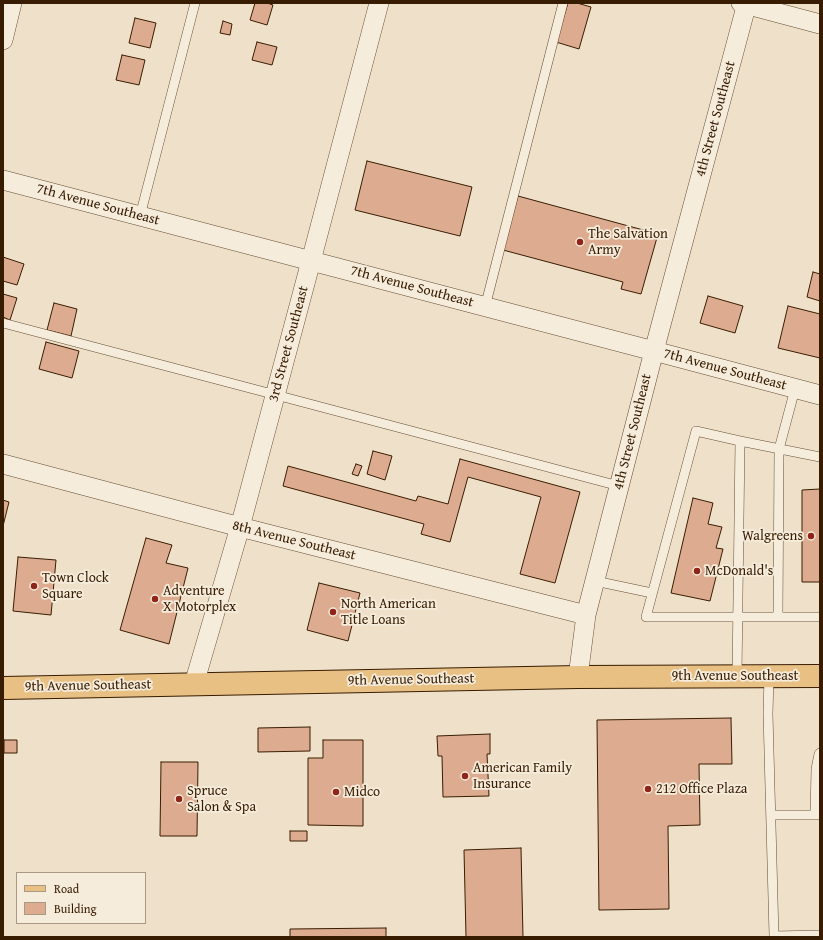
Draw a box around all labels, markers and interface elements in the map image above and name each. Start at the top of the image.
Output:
street label: 4th Street Southeast [692,59,740,179]
street label: 7th Avenue Southeast [35,180,161,230]
place label: The Salvation Army [588,226,668,258]
marker: The Salvation Army [575,237,585,247]
street label: 7th Avenue Southeast [349,262,475,312]
street label: 3rd Street Southeast [265,284,313,404]
street label: 7th Avenue Southeast [662,345,788,395]
street label: 4th Street Southeast [610,372,656,492]
street label: 8th Avenue Southeast [230,518,358,564]
place label: Walgreens [742,528,803,544]
marker: Walgreens [806,531,816,541]
place label: McDonald's [705,563,773,579]
marker: McDonald's [692,566,702,576]
place label: Town Clock Square [42,570,109,602]
marker: Town Clock Square [29,581,39,591]
place label: Adventure X Motorplex [163,583,236,616]
marker: Adventure X Motorplex [150,594,160,604]
place label: North American Title Loans [341,596,436,628]
marker: North American Title Loans [328,607,338,617]
street label: 9th Avenue Southeast [672,668,798,684]
street label: 9th Avenue Southeast [347,670,475,690]
street label: 9th Avenue Southeast [24,676,152,696]
place label: American Family Insurance [473,760,572,792]
marker: American Family Insurance [460,771,470,781]
place label: 212 Office Plaza [656,781,747,797]
place label: Spruce Salon & Spa [187,783,256,816]
place label: Midco [344,784,380,800]
marker: 212 Office Plaza [643,784,653,794]
marker: Midco [331,787,341,797]
marker: Spruce Salon & Spa [174,794,184,804]
legend [16,872,146,924]
text: Road [54,880,79,897]
text: Building [54,900,97,917]

